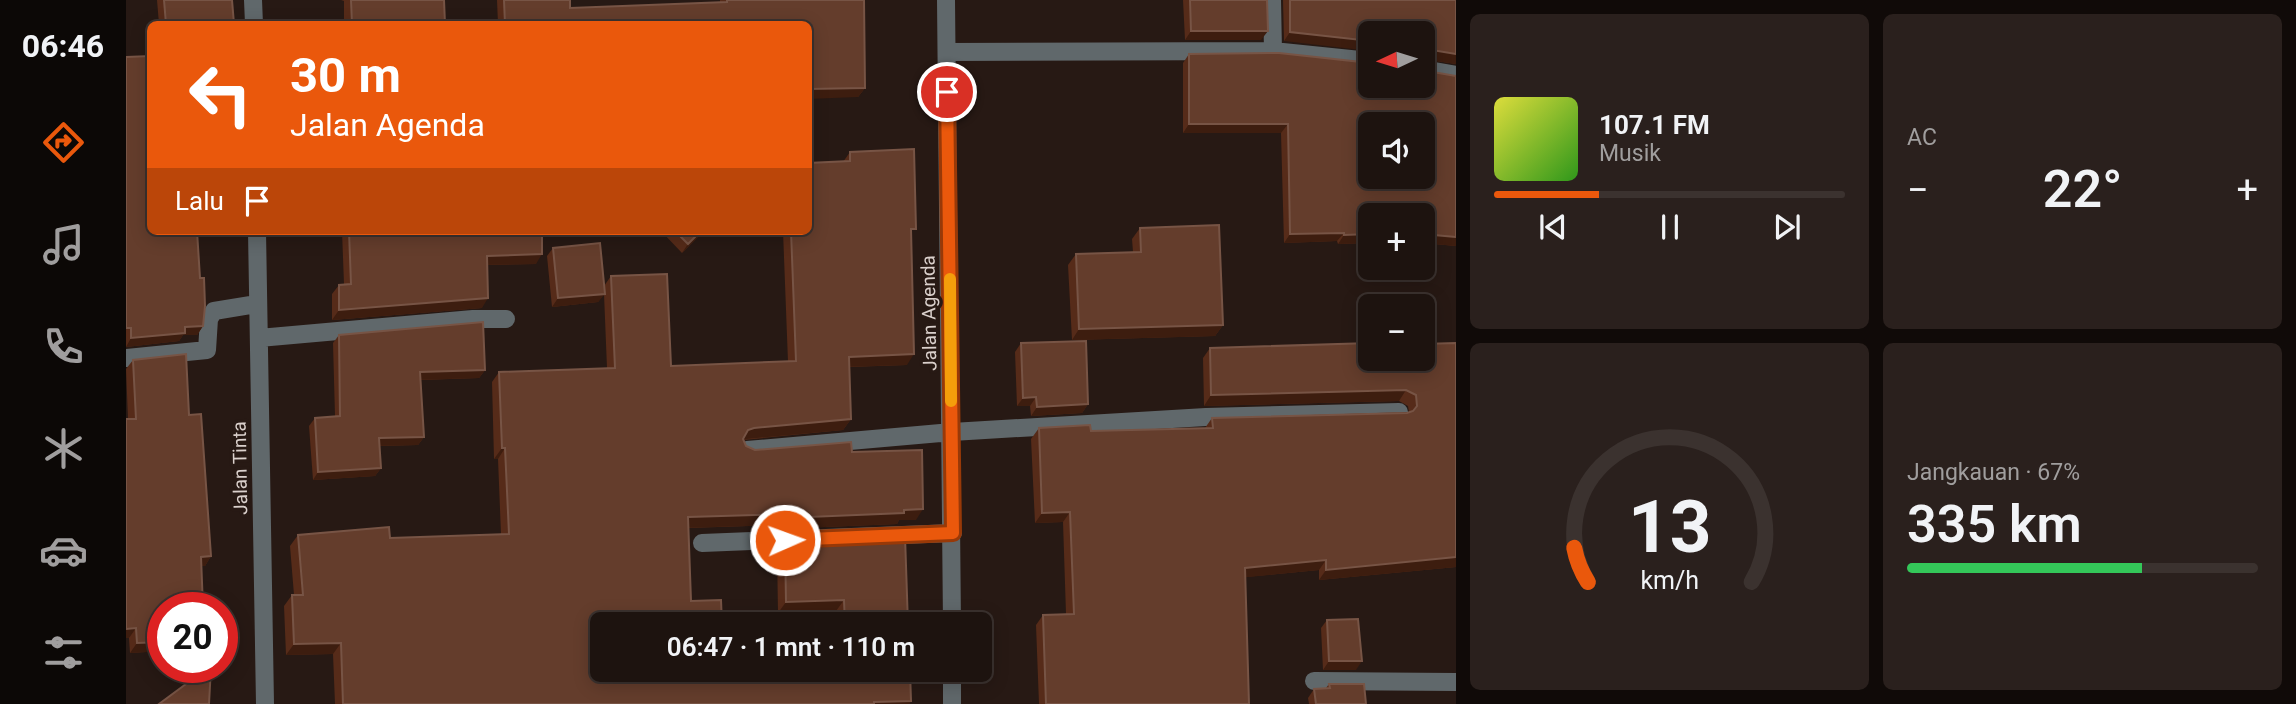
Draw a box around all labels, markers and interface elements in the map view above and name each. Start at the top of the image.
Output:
north arrow [1358,21,1435,98]
map controls [1358,21,1435,371]
text: 06:46 [22,27,104,65]
text: 30 m [290,47,401,104]
icon: left [175,49,266,140]
pin [917,62,977,122]
icon: arrive [928,73,966,111]
text: Jalan Agenda [290,106,485,144]
text: 107.1 FM [1599,110,1710,140]
button: sound [1358,112,1435,189]
icon: directions [39,118,88,167]
text: AC [1907,124,1937,151]
text: Musik [1599,140,1661,167]
text: 22° [2043,159,2122,220]
text: − [1907,168,1929,212]
text: + [2236,168,2258,212]
icon: arrive [238,182,276,220]
text: Lalu [175,186,224,216]
button: + [1358,203,1435,280]
icon: previous [1534,208,1572,246]
icon: pause [1651,208,1689,246]
icon: next [1768,208,1806,246]
icon: music [39,220,88,269]
street label: Jalan Agenda [916,255,942,371]
button: − [1358,294,1435,371]
icon: phone [39,322,88,371]
street label: Jalan Tinta [228,421,252,515]
icon: climate [39,424,88,473]
text: Jangkauan · 67% [1907,459,2080,486]
text: 13 [1628,485,1711,571]
text: 335 km [1907,494,2082,555]
position arrow [748,503,822,577]
icon: car [39,526,88,575]
text: km/h [1640,566,1699,595]
speed limit sign: 20 [147,592,238,683]
icon: filters [39,628,88,677]
text: 06:47 · 1 mnt · 110 m [667,632,915,662]

